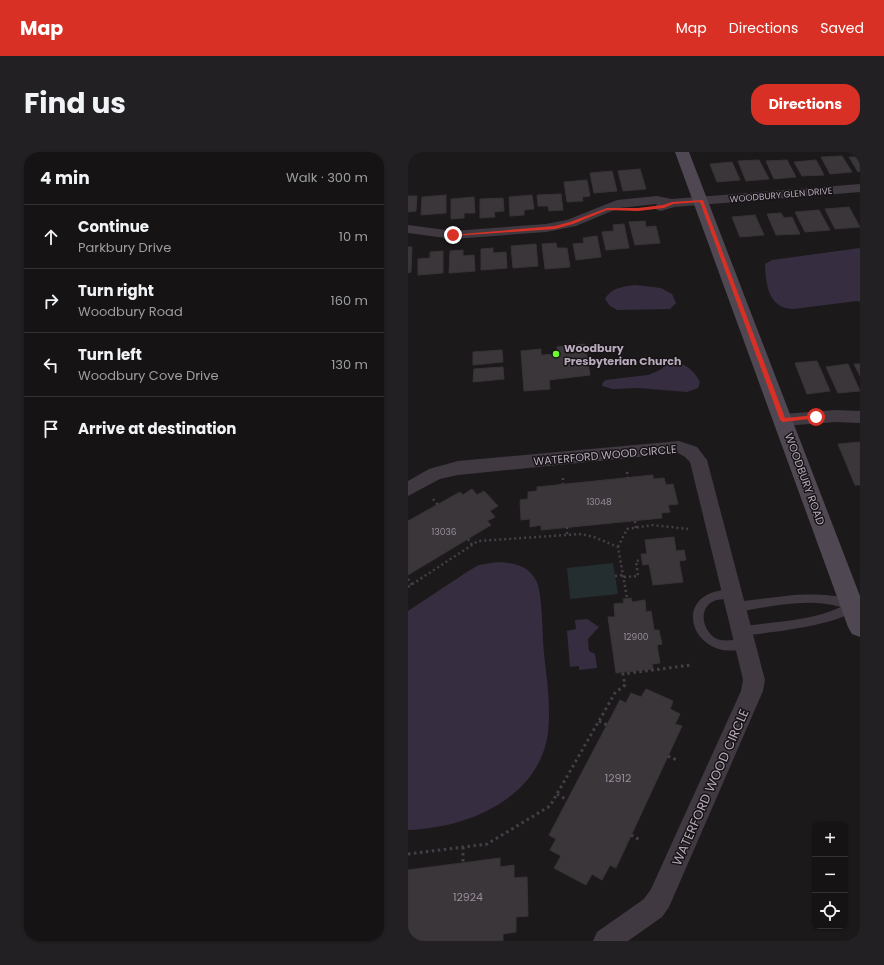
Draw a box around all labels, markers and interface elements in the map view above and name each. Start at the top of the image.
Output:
text: Map [20,15,63,42]
text: Map [676,18,707,38]
text: Directions [729,18,798,38]
text: Saved [820,18,864,38]
text: Find us [24,84,126,123]
button: Directions [751,84,860,125]
text: 4 min [40,166,90,190]
text: Walk · 300 m [286,168,368,187]
street label: WOODBURY GLEN DRIVE [729,185,833,205]
text: Continue [78,216,149,237]
icon: ahead [40,226,62,248]
route end [444,226,462,244]
text: 10 m [339,227,368,246]
text: Parkbury Drive [78,238,171,257]
text: Turn right [78,280,154,301]
icon: right [40,290,62,312]
text: 160 m [331,291,368,310]
text: Woodbury Road [78,302,183,321]
place label: Woodbury Presbyterian Church [564,340,681,369]
text: Turn left [78,344,142,365]
marker: Woodbury Presbyterian Church [551,349,561,359]
icon: left [40,354,62,376]
text: 130 m [331,355,368,374]
text: Woodbury Cove Drive [78,366,219,385]
route start [807,408,825,426]
icon: arrive [40,418,62,440]
text: Arrive at destination [78,418,236,439]
street label: WOODBURY ROAD [781,431,829,527]
street label: WATERFORD WOOD CIRCLE [533,441,677,469]
house number: 13048 [586,496,612,508]
house number: 13036 [432,526,457,538]
house number: 12900 [623,631,649,643]
street label: WATERFORD WOOD CIRCLE [667,706,754,869]
house number: 12912 [605,770,631,786]
map controls [812,821,848,929]
button: + [812,821,848,857]
button: − [812,857,848,893]
house number: 12924 [453,889,483,905]
button: locate [812,893,848,929]

